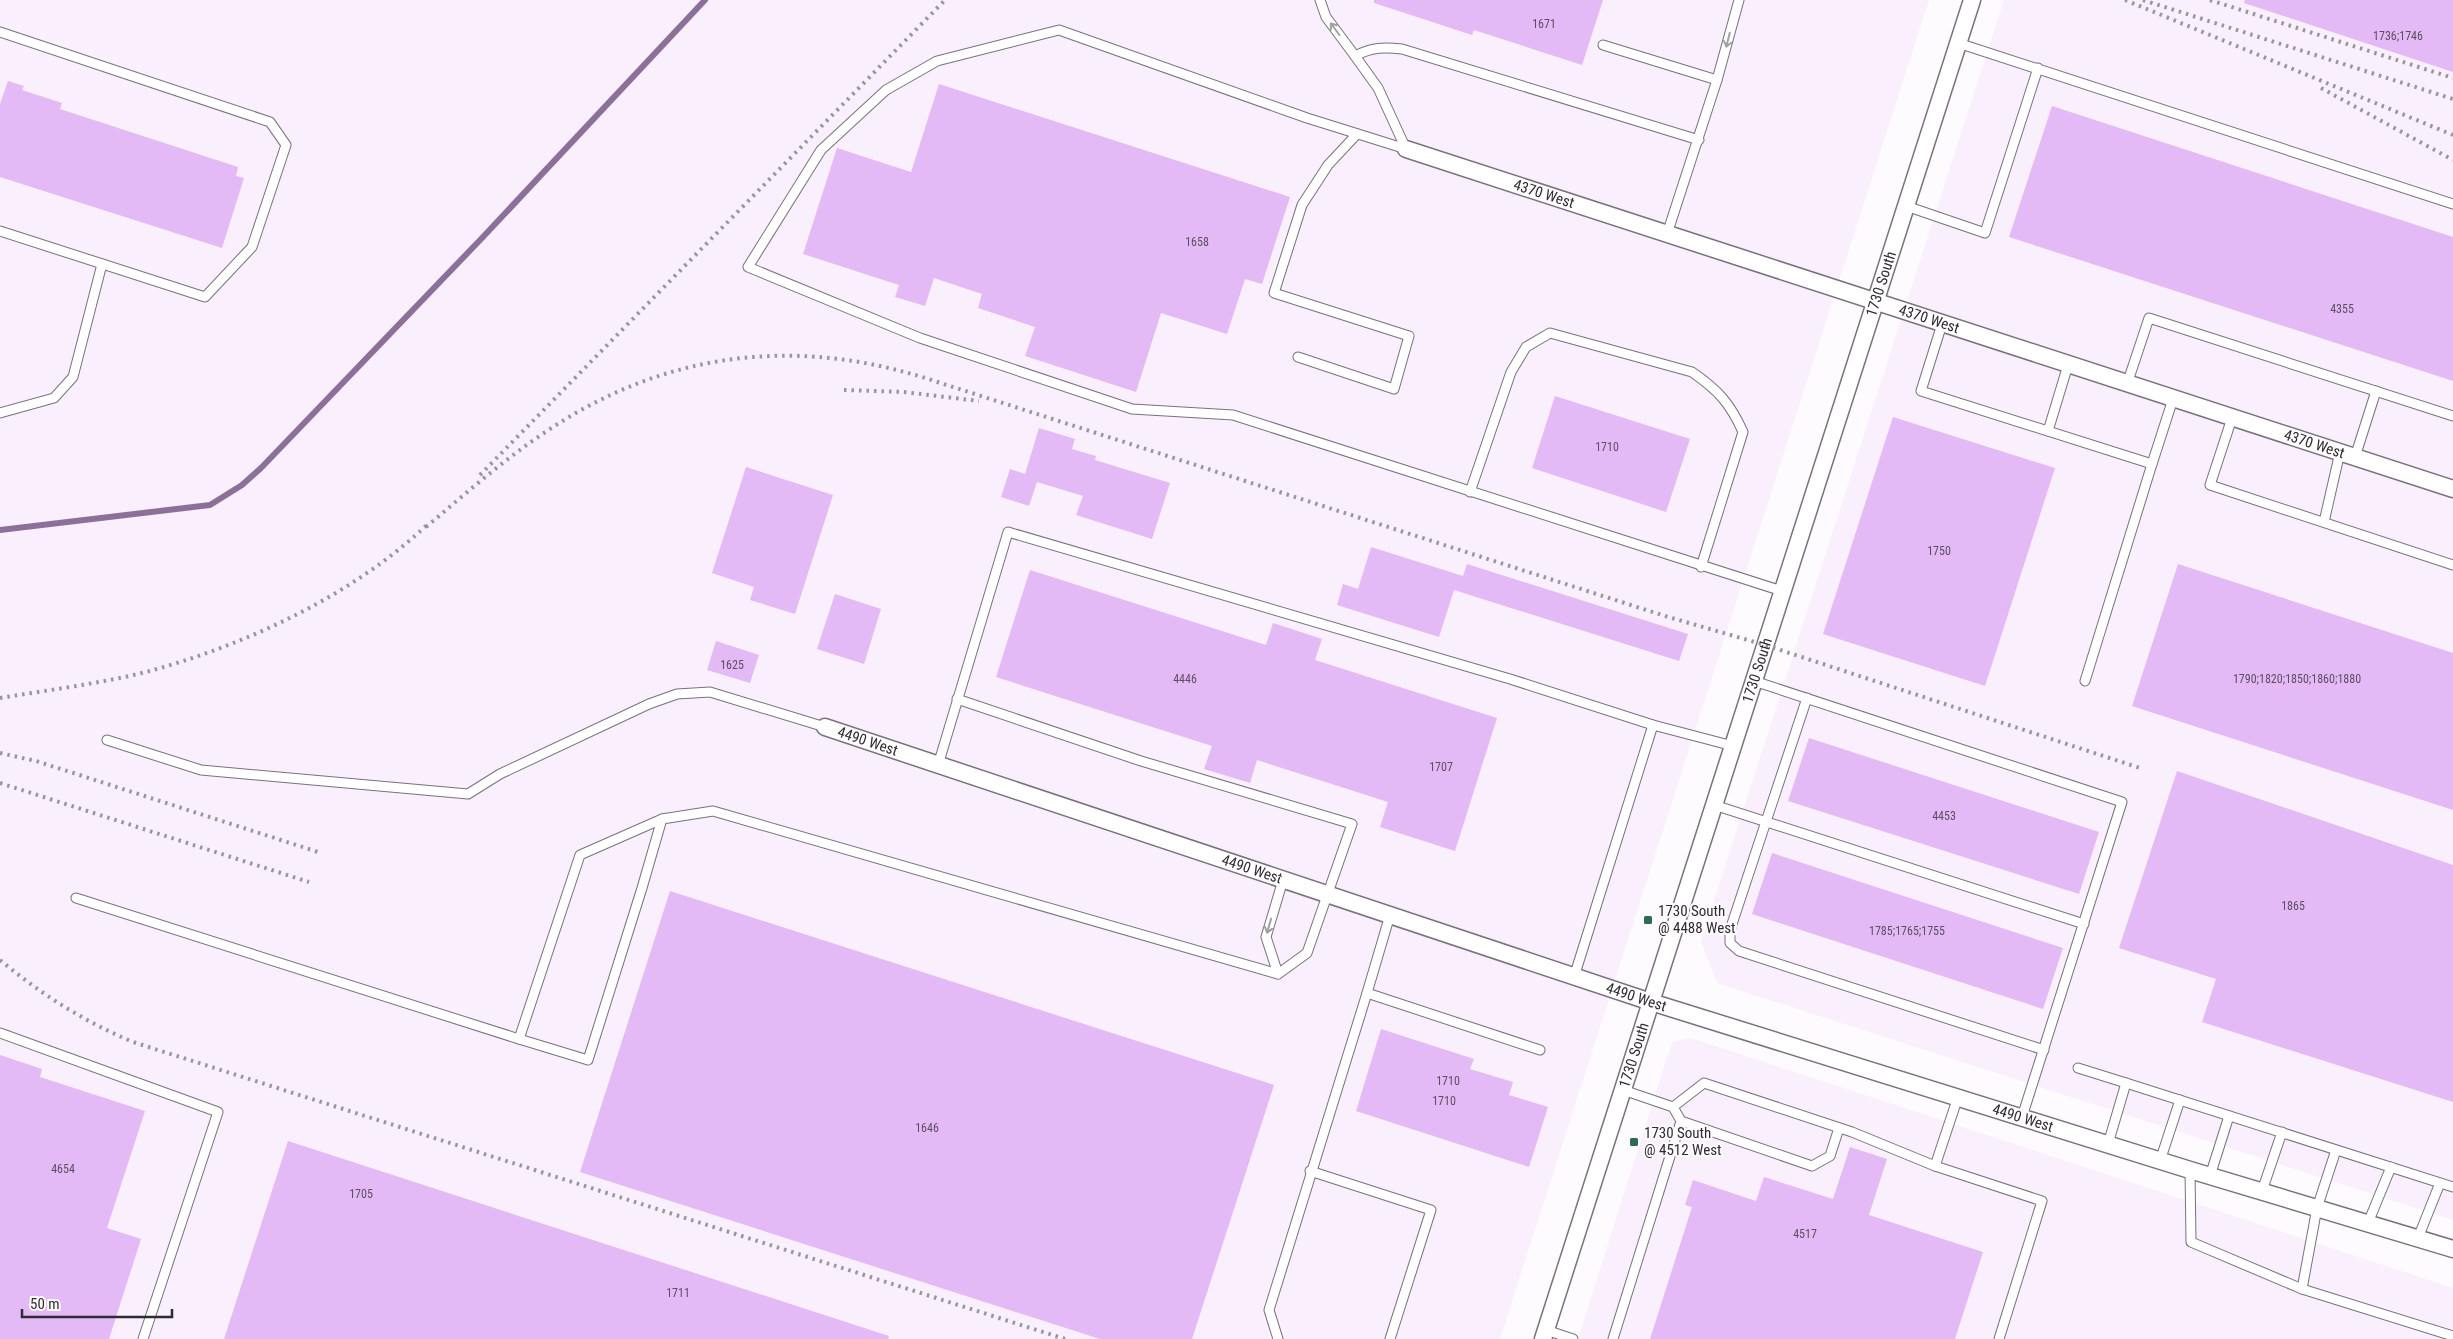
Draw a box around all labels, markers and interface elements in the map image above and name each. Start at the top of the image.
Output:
house number: 1671 [1532,17,1556,31]
one-way arrow [1330,22,1340,36]
house number: 1736;1746 [2373,29,2423,43]
one-way arrow [1723,32,1732,48]
street label: 4370 West [1511,176,1576,212]
house number: 1658 [1185,235,1209,249]
street label: 1730 South [1862,249,1900,319]
street label: 4370 West [1897,301,1962,337]
house number: 4355 [2330,302,2354,316]
street label: 4370 West [2282,426,2347,462]
house number: 1710 [1595,440,1619,454]
house number: 1750 [1927,544,1951,558]
street label: 1730 South [1738,636,1776,705]
house number: 1625 [720,658,744,672]
house number: 4446 [1173,672,1197,686]
house number: 1790;1820;1850;1860;1880 [2233,672,2361,686]
street label: 4490 West [835,723,900,760]
house number: 1707 [1429,760,1453,774]
house number: 4453 [1932,809,1956,823]
street label: 4490 West [1219,851,1285,888]
house number: 1865 [2281,899,2305,913]
place label: 1730 South @ 4488 West [1658,902,1736,937]
marker: 1730 South @ 4488 West [1642,914,1654,926]
one-way arrow [1263,918,1273,934]
house number: 1785;1765;1755 [1869,924,1945,938]
street label: 4490 West [1604,979,1669,1015]
street label: 1730 South [1615,1020,1653,1090]
house number: 1710 [1436,1074,1460,1088]
house number: 1710 [1432,1094,1456,1108]
street label: 4490 West [1990,1100,2055,1136]
house number: 1646 [915,1121,939,1135]
place label: 1730 South @ 4512 West [1644,1124,1722,1159]
marker: 1730 South @ 4512 West [1628,1136,1640,1148]
house number: 4654 [51,1162,75,1176]
house number: 1705 [349,1187,373,1201]
house number: 4517 [1793,1227,1817,1241]
scale bar [22,1286,172,1318]
house number: 1711 [666,1286,690,1300]
text: 50 m [30,1295,60,1313]

